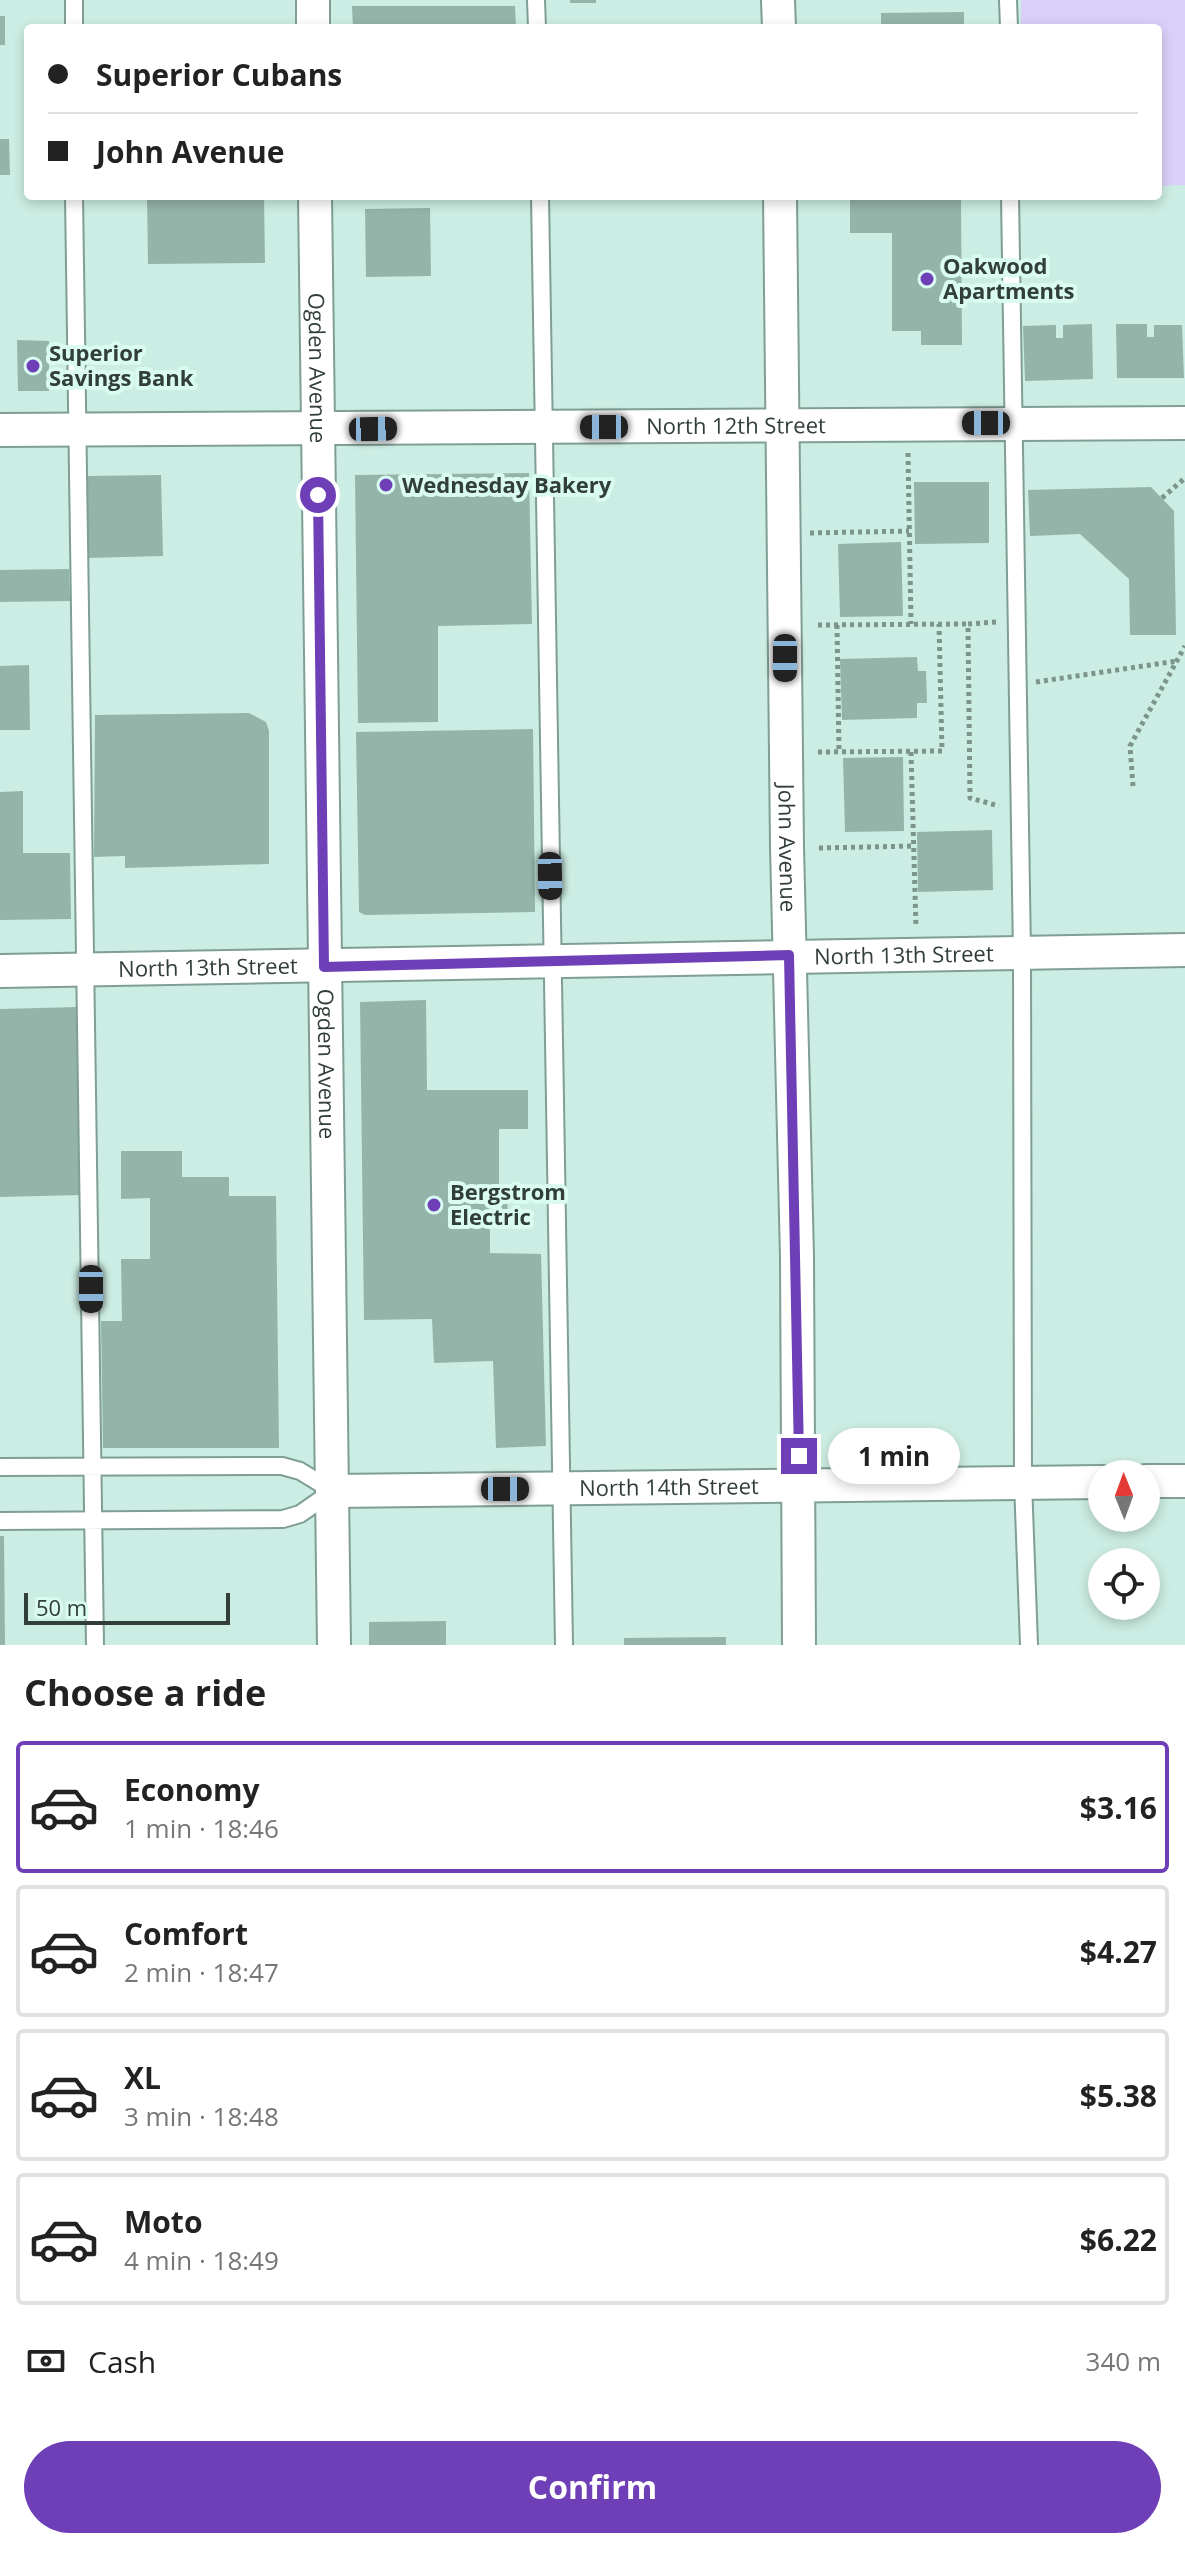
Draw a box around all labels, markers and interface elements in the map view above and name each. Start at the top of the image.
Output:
text: Superior Cubans [96,54,342,95]
text: John Avenue [96,131,284,172]
place label: Oakwood Apartments [943,250,1075,305]
marker: Oakwood Apartments [918,270,936,288]
street label: Ogden Avenue [302,292,334,444]
place label: Superior Savings Bank [49,337,194,392]
marker: Superior Savings Bank [24,357,42,375]
street label: North 12th Street [646,409,826,440]
car [962,411,1010,435]
car [580,415,628,439]
car [349,417,397,441]
place label: Wednesday Bakery [402,469,612,499]
marker: Wednesday Bakery [377,476,395,494]
route start [300,477,336,513]
car [773,634,797,682]
street label: John Avenue [772,782,805,913]
car [538,852,562,900]
street label: North 13th Street [814,937,994,971]
street label: North 13th Street [118,950,298,983]
street label: Ogden Avenue [311,988,343,1139]
place label: Bergstrom Electric [450,1176,566,1231]
marker: Bergstrom Electric [425,1196,443,1214]
car [79,1265,103,1313]
callout: 1 min [827,1428,959,1484]
route end [781,1438,817,1474]
text: 1 min [858,1438,930,1474]
north arrow [1088,1460,1160,1532]
map controls [1088,1460,1160,1620]
street label: North 14th Street [579,1470,759,1502]
car [481,1477,529,1501]
button: locate [1088,1548,1160,1620]
scale bar [24,1589,230,1625]
text: 50 m [36,1592,87,1622]
text: Choose a ride [24,1668,266,1717]
text: Economy [124,1769,260,1810]
icon: car [28,1771,100,1843]
text: $3.16 [1080,1787,1157,1828]
text: 1 min · 18:46 [124,1810,279,1846]
text: Comfort [124,1913,248,1954]
icon: car [28,1915,100,1987]
text: $4.27 [1080,1931,1157,1972]
text: 2 min · 18:47 [124,1954,279,1990]
text: XL [124,2057,161,2098]
icon: car [28,2059,100,2131]
text: $5.38 [1080,2075,1157,2116]
text: 3 min · 18:48 [124,2098,279,2134]
text: Moto [124,2201,202,2242]
icon: car [28,2203,100,2275]
text: $6.22 [1080,2219,1157,2260]
text: 4 min · 18:49 [124,2242,279,2278]
icon: cash [24,2339,68,2383]
text: Cash [88,2341,156,2382]
text: 340 m [1086,2343,1161,2379]
button: Confirm [24,2441,1161,2533]

